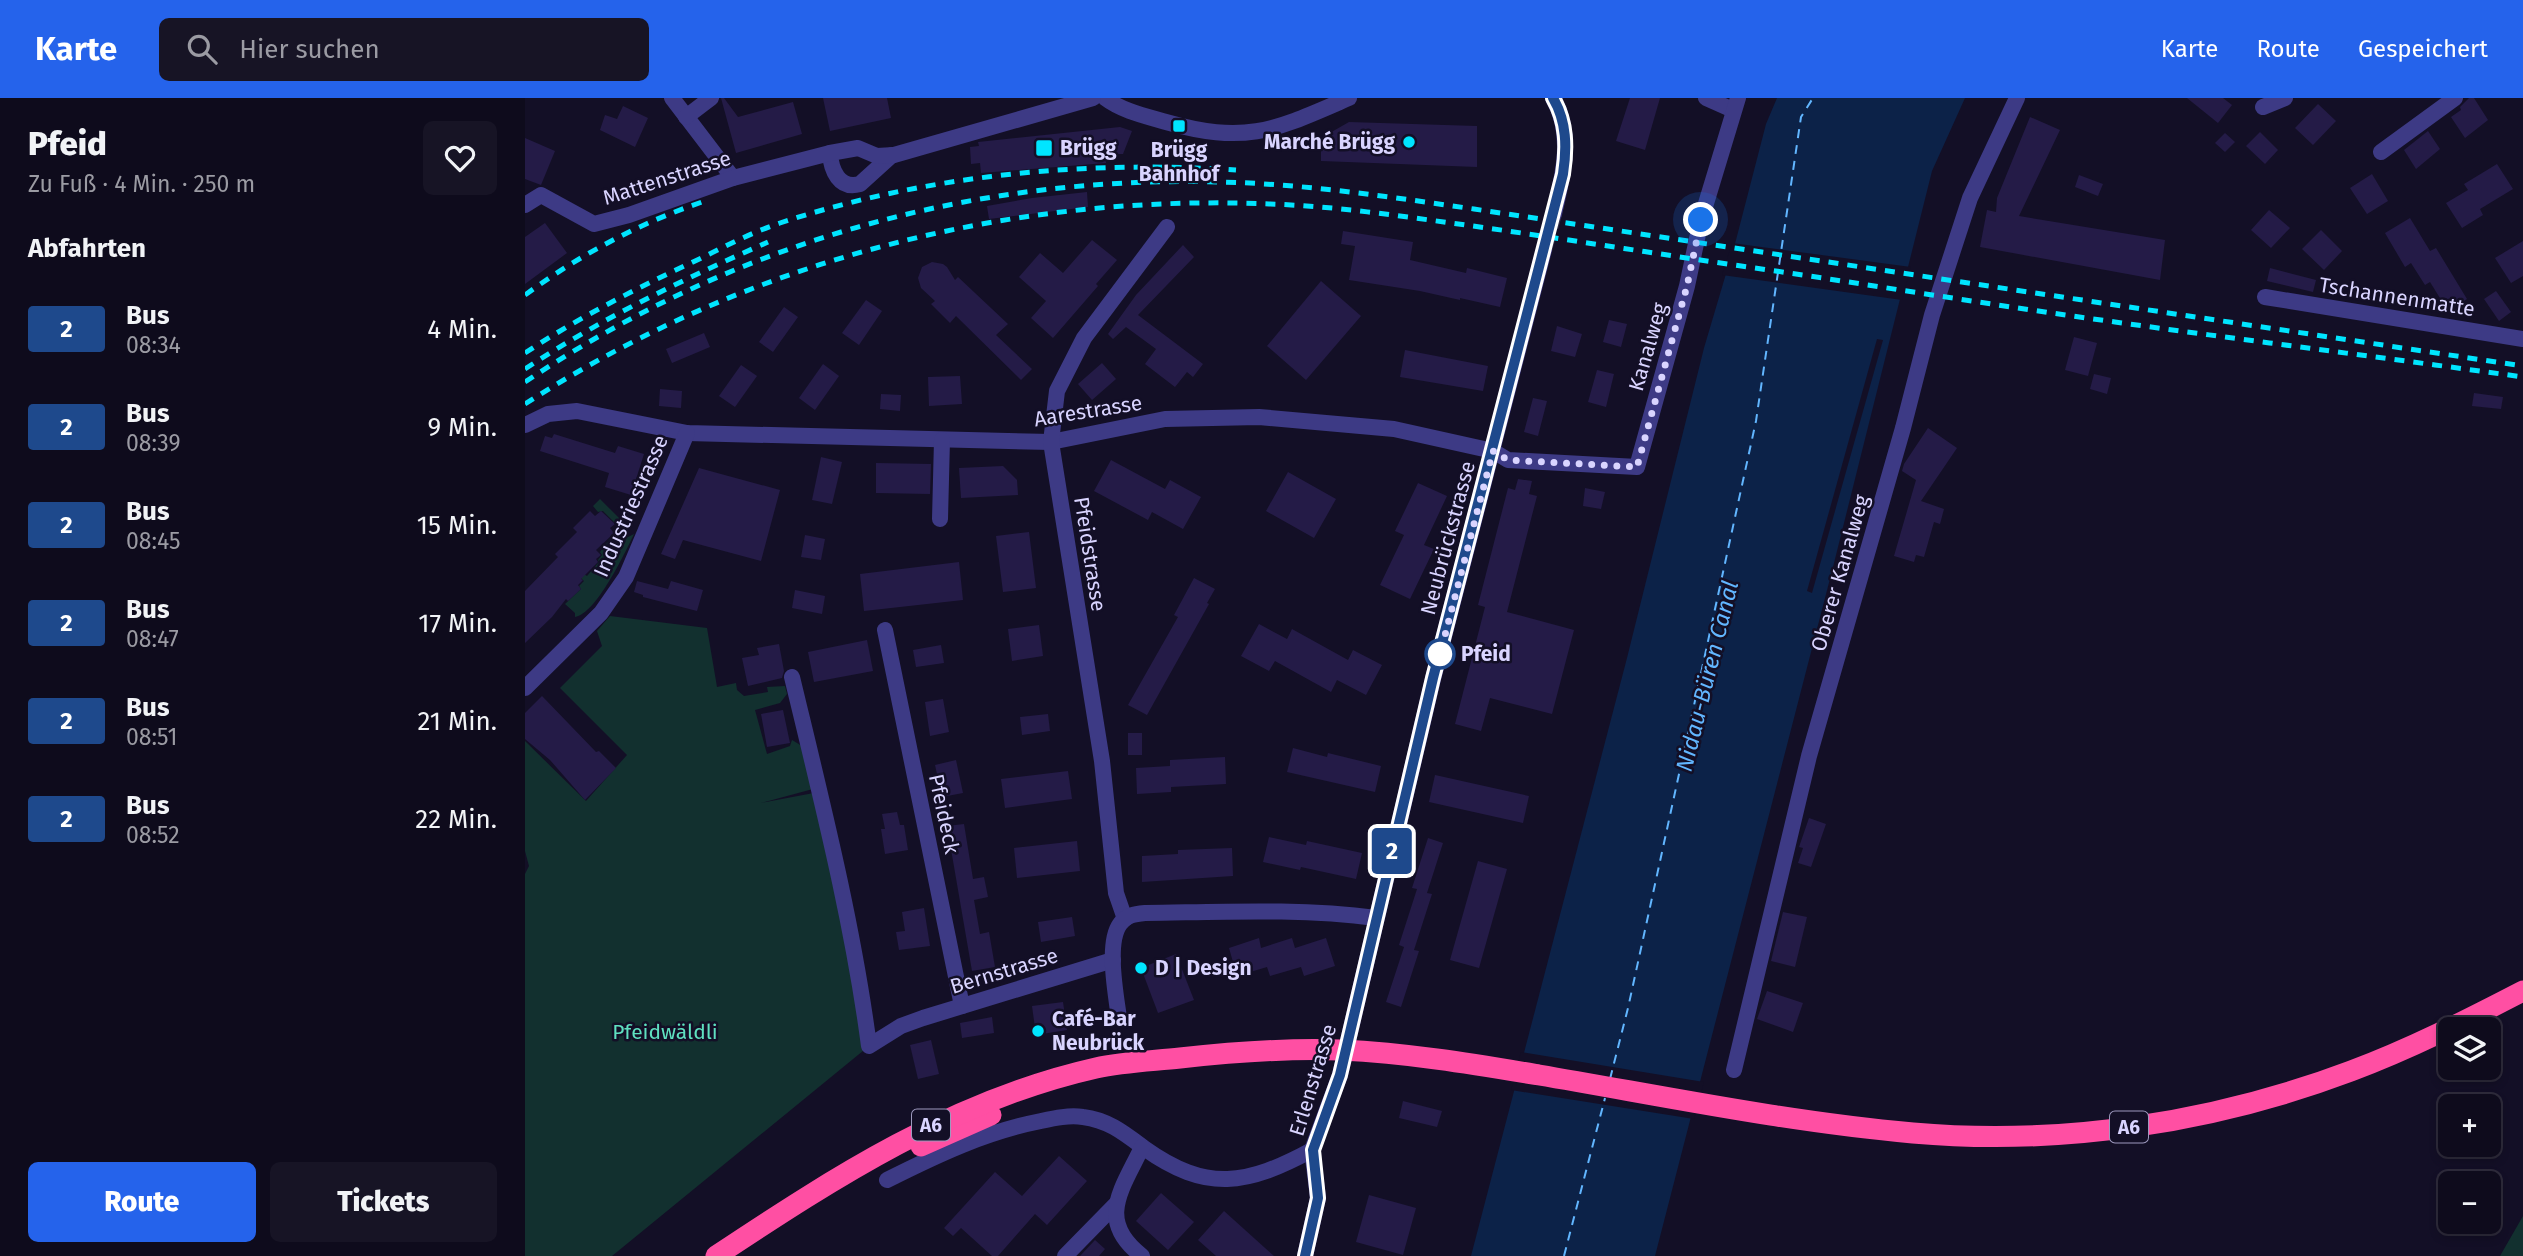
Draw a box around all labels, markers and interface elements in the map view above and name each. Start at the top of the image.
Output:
search box [159,18,649,81]
text: Karte [35,29,117,69]
icon: search [183,30,221,68]
text: Hier suchen [239,34,380,65]
text: Karte [2161,35,2218,63]
text: Route [2256,35,2320,63]
text: Gespeichert [2358,35,2488,63]
marker: Brügg Bahnhof [1171,118,1187,134]
button: heart [423,121,497,195]
text: Pfeid [28,124,107,164]
place label: Marché Brügg [1264,129,1395,155]
marker: Marché Brügg [1401,134,1417,150]
place label: Brügg [1060,135,1117,161]
place label: Brügg Bahnhof [1139,137,1222,187]
marker: Brügg [1034,138,1054,158]
street label: Mattenstrasse [600,145,734,211]
text: Zu Fuß · 4 Min. · 250 m [28,170,255,198]
your location [1683,202,1718,237]
text: Abfahrten [28,233,146,264]
street label: Tschannenmatte [2317,272,2477,322]
text: Bus [126,300,169,331]
street label: Kanalweg [1623,300,1673,394]
text: 4 Min. [427,314,497,345]
text: 2 [60,315,73,343]
text: 08:34 [126,331,181,359]
street label: Aarestrasse [1032,390,1144,432]
text: Bus [126,398,169,429]
text: 9 Min. [427,412,497,443]
text: 2 [60,413,73,441]
text: 08:39 [126,429,181,457]
street label: Industriestrasse [588,431,674,581]
street label: Neubrückstrasse [1415,458,1481,618]
street label: Oberer Kanalweg [1805,492,1875,654]
street label: Pfeidstrasse [1068,495,1112,613]
text: Bus [126,496,169,527]
text: 15 Min. [417,510,497,541]
text: 2 [60,511,73,539]
text: 08:45 [126,527,180,555]
water label: Nidau-Büren Canal [1670,578,1744,774]
text: Bus [126,594,169,625]
text: 17 Min. [418,608,497,639]
text: 2 [60,609,73,637]
text: 08:47 [126,625,179,653]
marker: Pfeid [1425,639,1455,669]
place label: Pfeid [1461,641,1511,667]
text: Bus [126,692,169,723]
text: 21 Min. [418,706,497,737]
text: 2 [60,707,73,735]
text: 08:51 [126,723,177,751]
street label: Pfeideck [923,772,965,857]
text: Bus [126,790,169,821]
text: 22 Min. [415,804,497,835]
text: 2 [60,805,73,833]
text: 08:52 [126,821,180,849]
line badge: 2 [1369,828,1415,874]
text: 2 [1386,837,1398,865]
street label: Bernstrasse [947,942,1061,1000]
place label: D | Design [1155,955,1252,981]
marker: D | Design [1133,960,1149,976]
place label: Café-Bar Neubrück [1052,1006,1145,1056]
map controls [2438,1017,2501,1234]
button: layers [2438,1017,2501,1080]
park label: Pfeidwäldli [612,1019,718,1045]
street label: Erlenstrasse [1284,1021,1342,1139]
marker: Café-Bar Neubrück [1030,1023,1046,1039]
button: + [2438,1094,2501,1157]
road number: A6 [912,1110,950,1140]
road number: A6 [2110,1112,2148,1142]
button: Route [28,1162,256,1242]
button: Tickets [270,1162,497,1242]
button: − [2438,1171,2501,1234]

